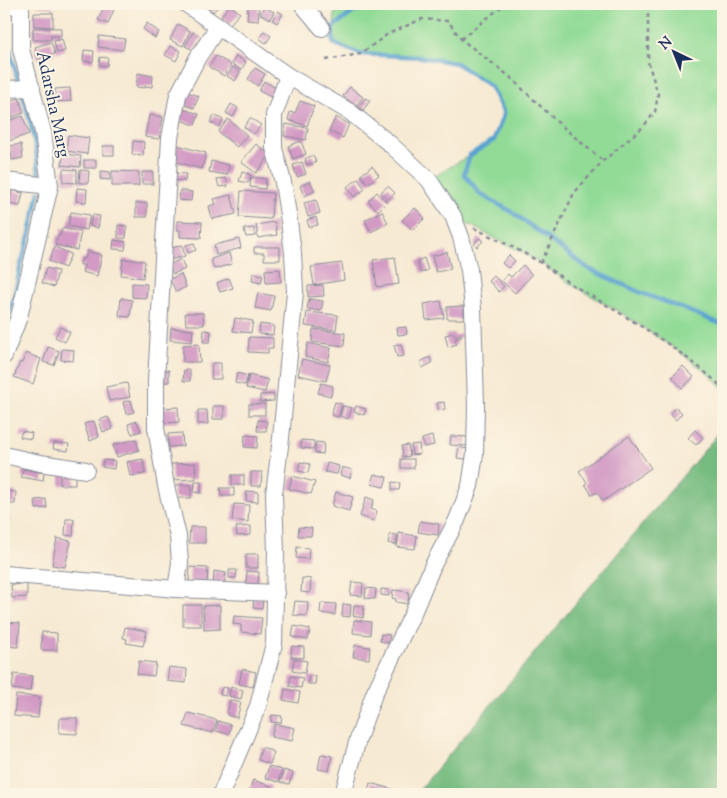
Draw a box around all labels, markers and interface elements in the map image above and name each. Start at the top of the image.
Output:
north arrow [650,28,700,78]
text: N [656,33,677,55]
street label: Adarsha Marg [28,49,76,160]

